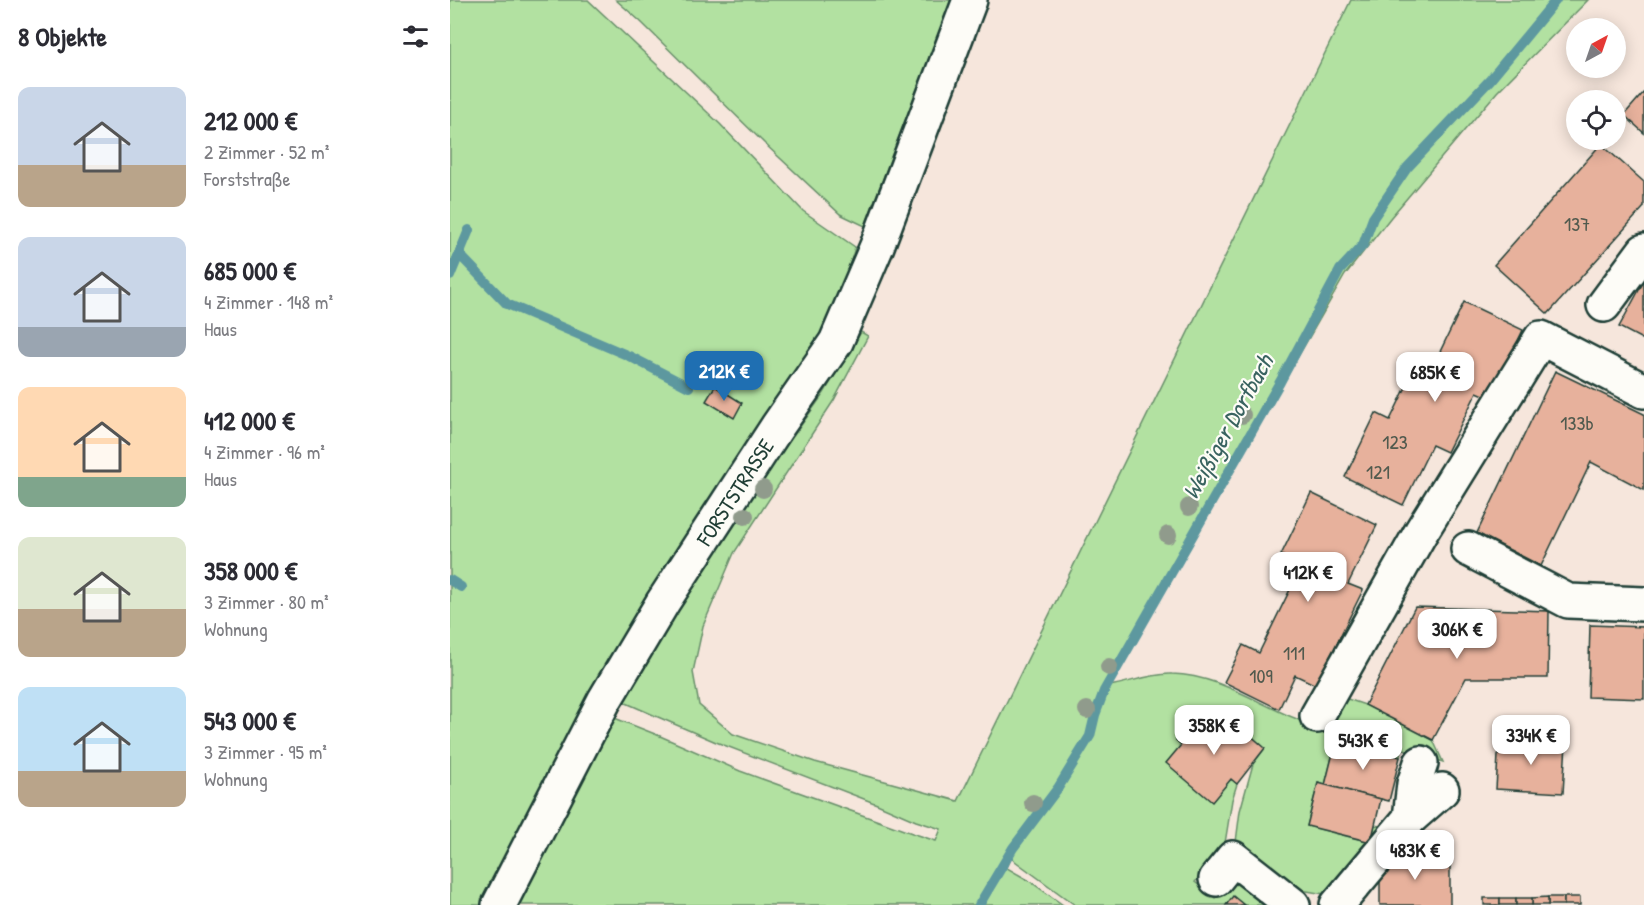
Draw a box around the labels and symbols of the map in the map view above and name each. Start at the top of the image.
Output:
north arrow [1566,18,1626,78]
house number: 137 [1564,210,1590,237]
water label: Weißiger Dorfbach [1174,347,1282,505]
pin: 212K € [675,351,773,402]
pin: 685K € [1386,352,1484,403]
house number: 133b [1560,409,1594,436]
house number: 123 [1382,428,1408,455]
street label: FORSTSTRASSE [689,432,781,552]
house number: 121 [1366,458,1390,485]
pin: 412K € [1259,552,1357,603]
pin: 306K € [1408,609,1506,660]
house number: 111 [1283,639,1305,666]
house number: 109 [1249,662,1273,689]
pin: 358K € [1165,705,1263,756]
pin: 334K € [1482,715,1580,766]
pin: 543K € [1314,720,1412,771]
pin: 483K € [1366,830,1464,881]

